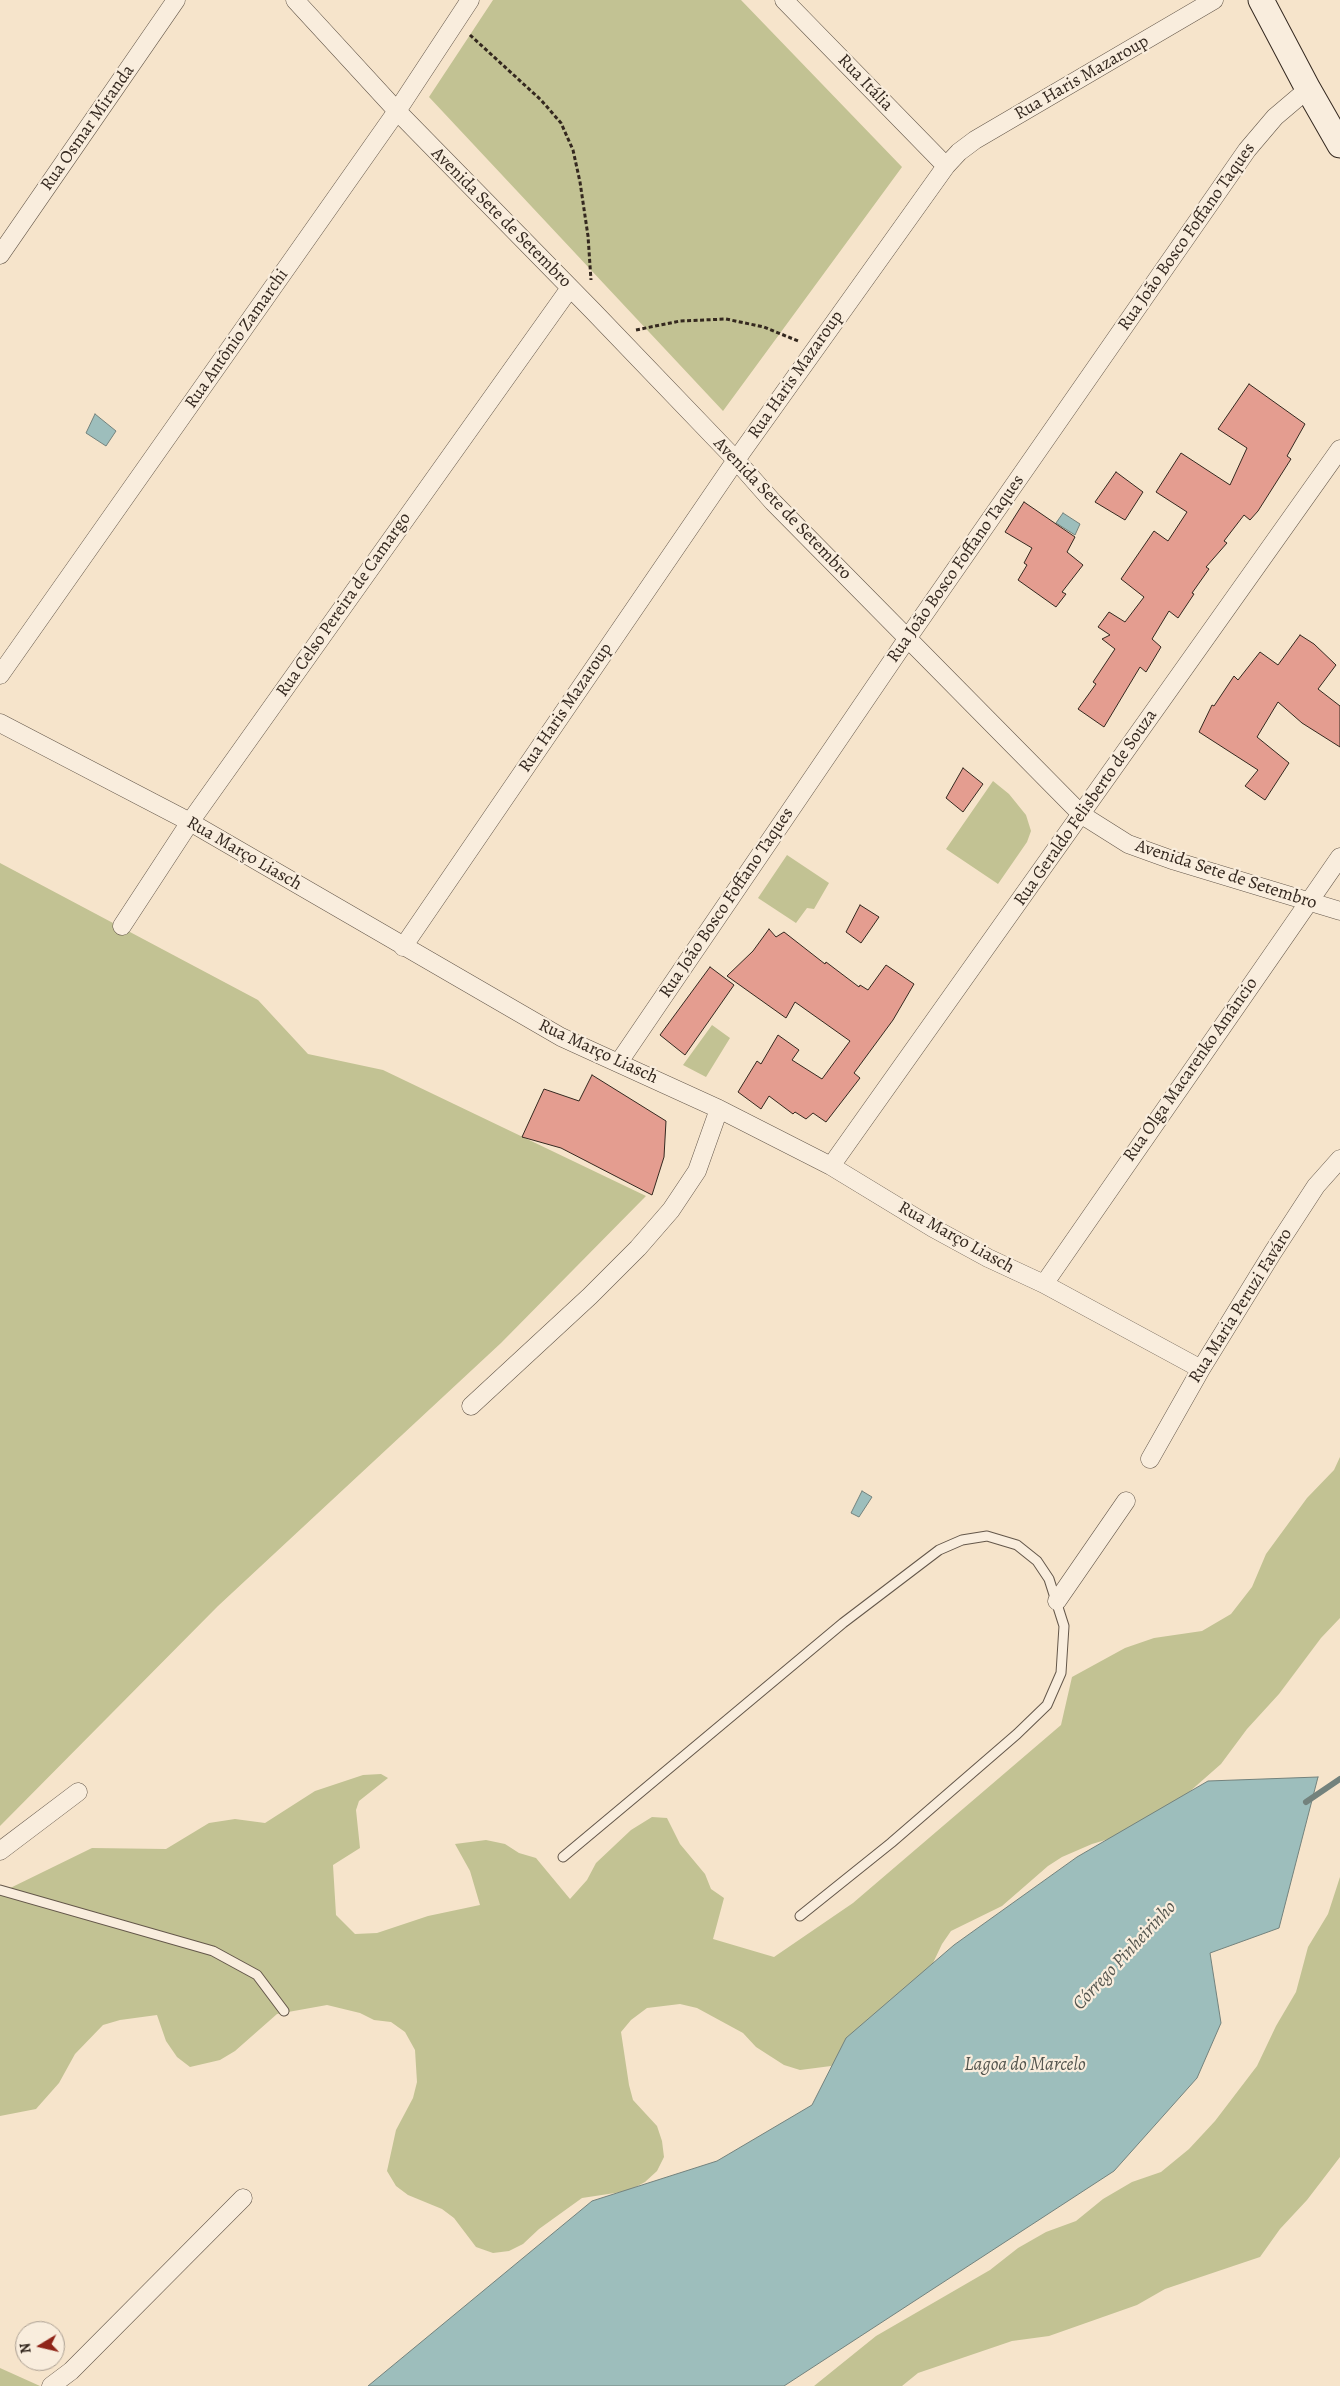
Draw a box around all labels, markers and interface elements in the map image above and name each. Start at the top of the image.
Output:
street label: Rua Haris Mazaroup [1011,31,1153,125]
street label: Rua Itália [833,50,897,116]
street label: Rua Osmar Miranda [36,61,140,195]
street label: Rua João Bosco Foffano Taques [1114,139,1260,335]
street label: Avenida Sete de Setembro [426,143,576,293]
street label: Rua Antônio Zamarchi [181,265,293,413]
street label: Rua Haris Mazaroup [744,307,848,443]
street label: Avenida Sete de Setembro [708,433,856,585]
street label: Rua João Bosco Foffano Taques [883,471,1029,667]
street label: Rua Celso Pereira de Camargo [272,509,416,701]
street label: Rua Haris Mazaroup [515,639,617,777]
street label: Rua Geraldo Felisberto de Souza [1010,706,1162,910]
street label: Rua João Bosco Foffano Taques [655,804,799,1002]
street label: Rua Março Liasch [183,812,305,896]
street label: Avenida Sete de Setembro [1132,835,1320,915]
street label: Rua Olga Macarenko Amâncio [1119,974,1263,1166]
street label: Rua Março Liasch [535,1015,661,1089]
street label: Rua Março Liasch [894,1197,1018,1279]
street label: Rua Maria Peruzi Faváro [1185,1225,1297,1387]
water label: Córrego Pinheirinho [1069,1897,1181,2015]
water label: Lagoa do Marcelo [964,2054,1086,2076]
north arrow [15,2321,65,2371]
text: N [15,2342,36,2355]

